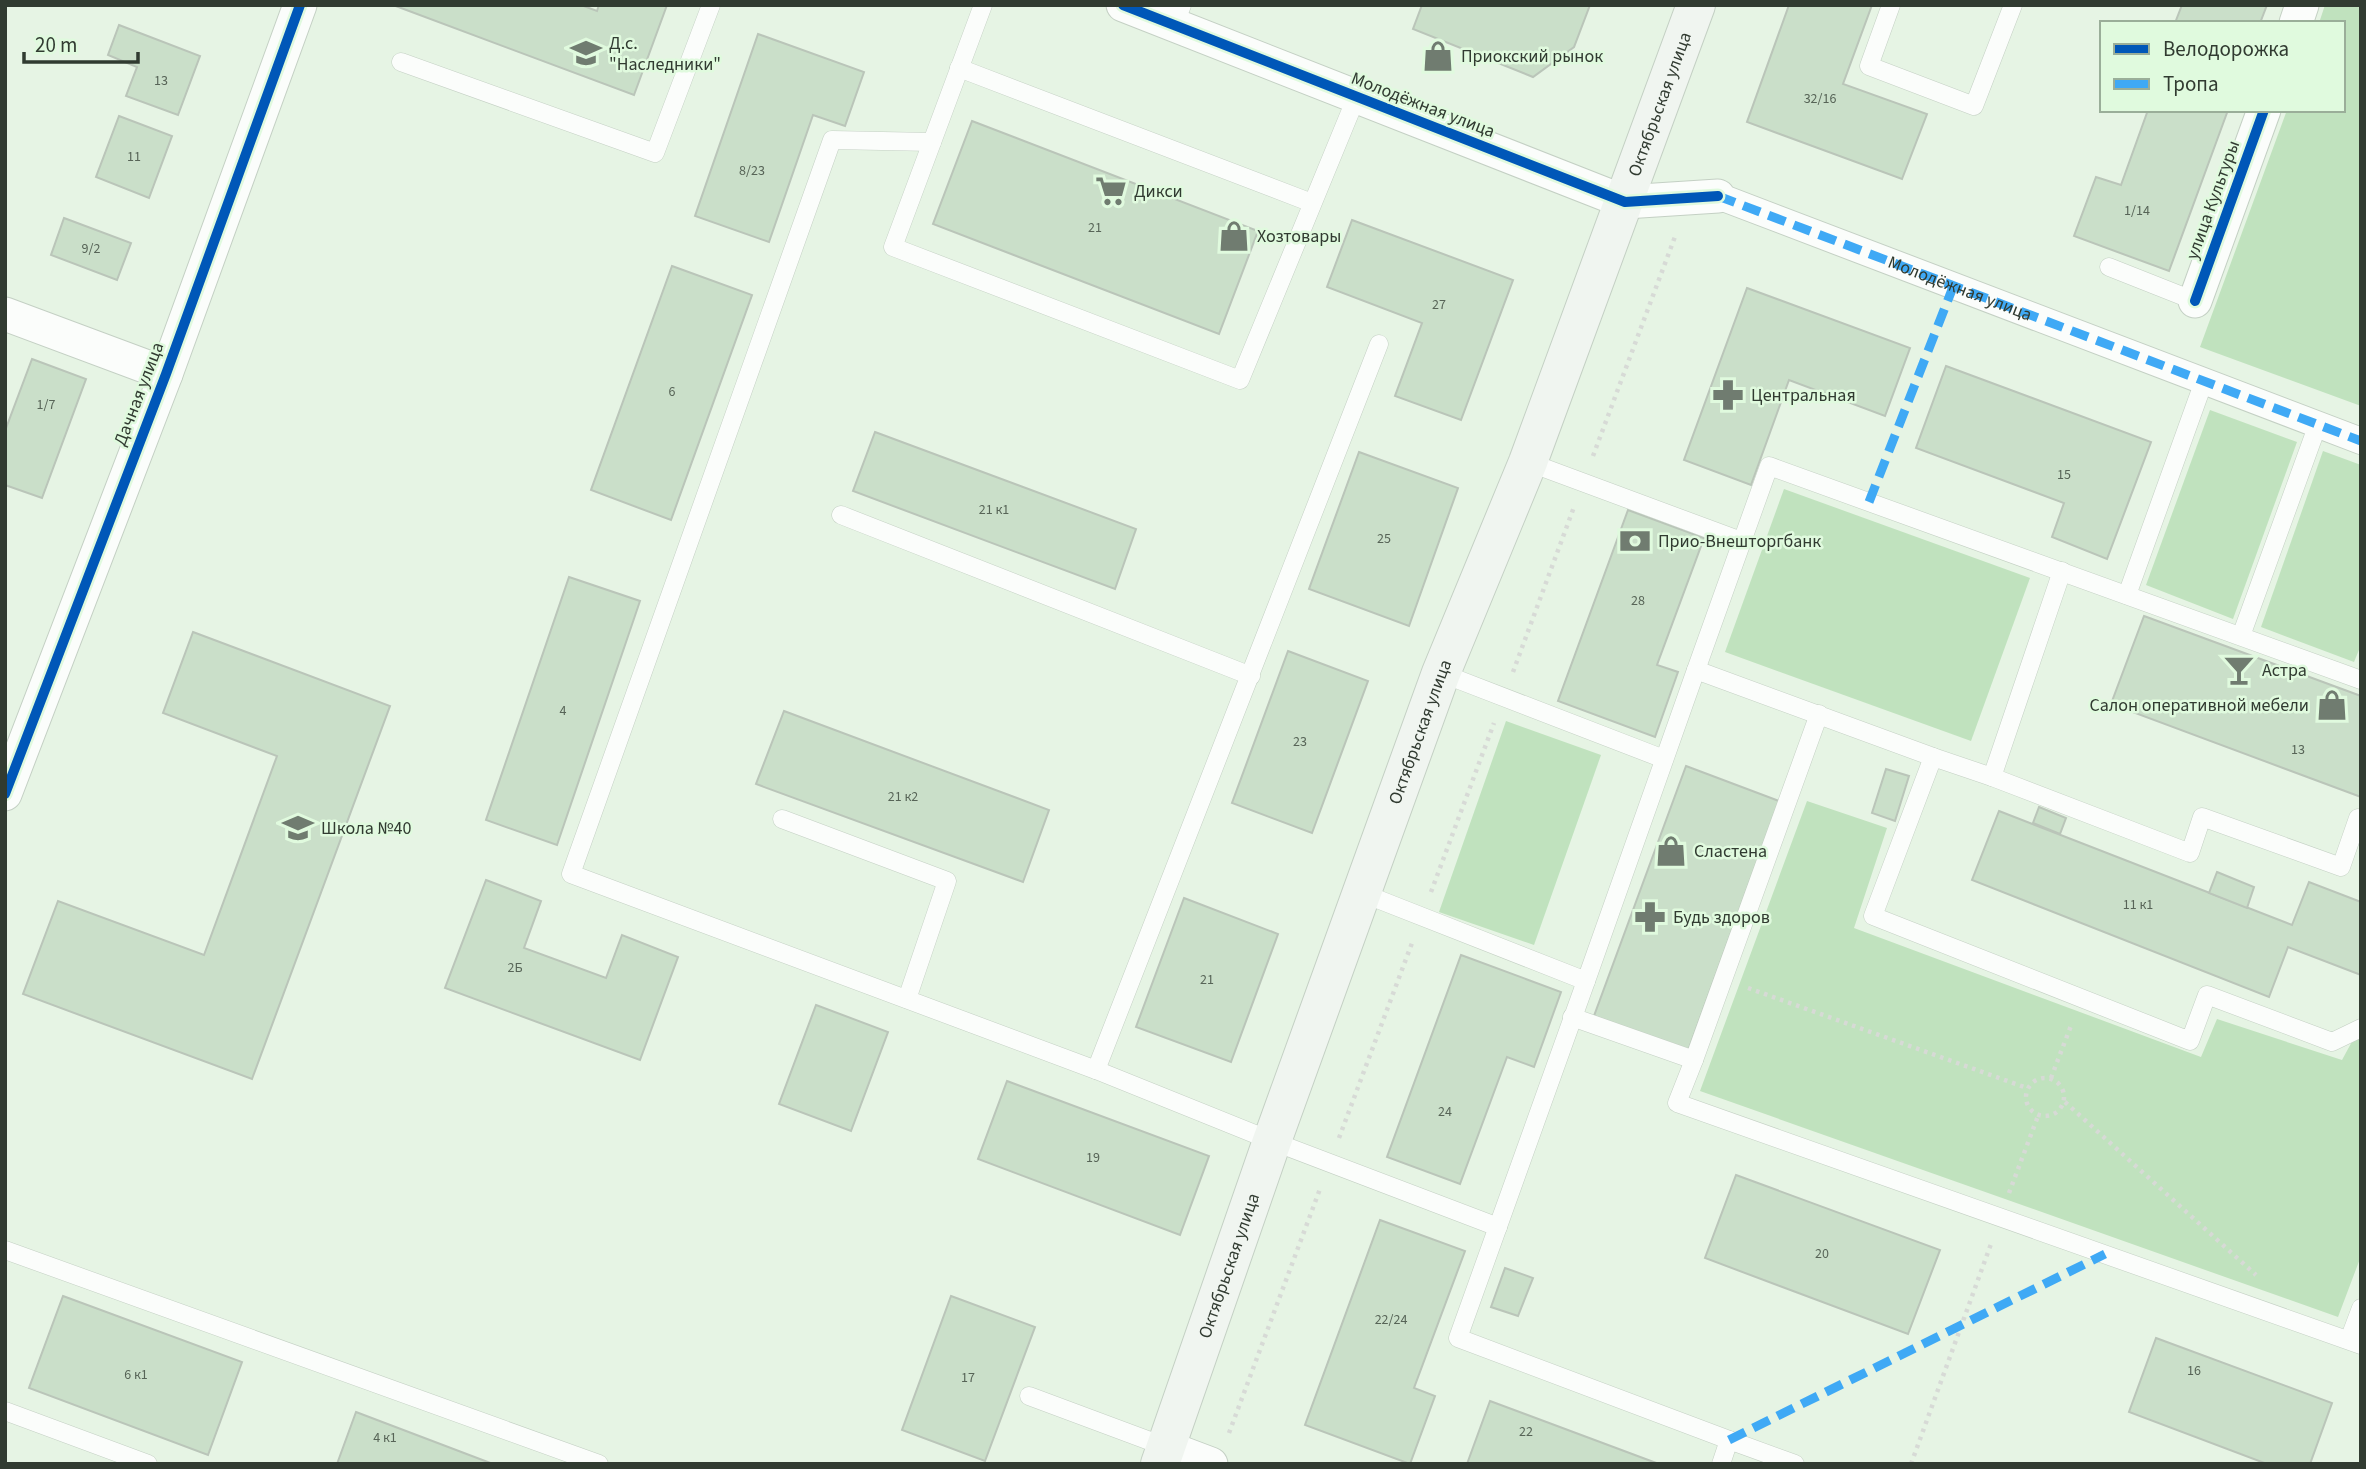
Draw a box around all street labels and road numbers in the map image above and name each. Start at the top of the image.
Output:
street label: Октябрьская улица [1622,28,1698,180]
street label: Молодёжная улица [1347,66,1499,144]
street label: улица Культуры [2180,137,2246,263]
street label: Молодёжная улица [1884,249,2036,327]
street label: Дачная улица [108,339,170,449]
street label: Октябрьская улица [1382,656,1458,808]
street label: Октябрьская улица [1192,1190,1266,1342]

